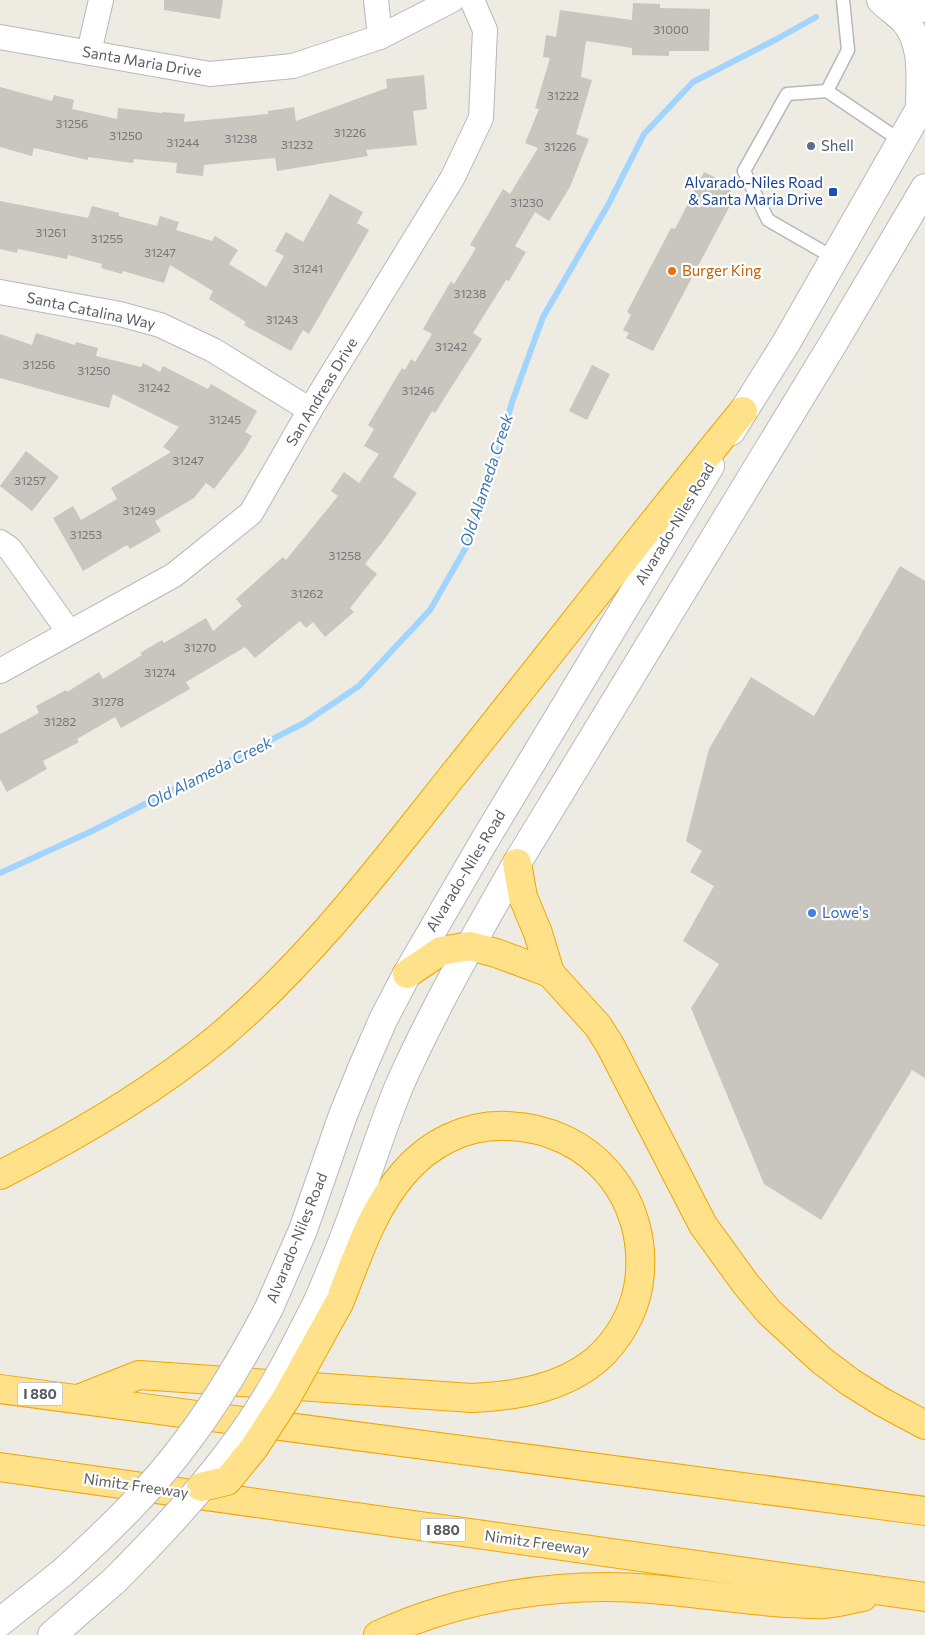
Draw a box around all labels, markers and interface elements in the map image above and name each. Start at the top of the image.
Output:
house number: 31000 [653,22,689,36]
street label: Santa Maria Drive [81,42,203,80]
house number: 31222 [547,88,579,102]
house number: 31256 [56,116,88,130]
house number: 31226 [334,125,366,139]
house number: 31250 [109,128,143,142]
house number: 31238 [225,131,257,145]
house number: 31244 [167,135,199,149]
place label: Shell [821,136,854,154]
house number: 31232 [281,137,313,151]
house number: 31226 [544,139,576,153]
marker: Shell [805,140,817,152]
place label: Alvarado-Niles Road & Santa Maria Drive [684,173,823,208]
marker: Alvarado-Niles Road & Santa Maria Drive [827,186,839,198]
house number: 31230 [510,195,544,209]
house number: 31261 [35,225,67,239]
house number: 31255 [91,231,123,245]
house number: 31247 [144,245,176,259]
house number: 31241 [293,261,323,275]
place label: Burger King [682,261,761,279]
marker: Burger King [666,265,678,277]
house number: 31238 [454,286,486,300]
street label: Santa Catalina Way [25,288,157,333]
house number: 31243 [266,312,298,326]
street label: San Andreas Drive [282,334,361,449]
house number: 31242 [435,339,467,353]
house number: 31256 [23,357,55,371]
house number: 31250 [77,363,111,377]
house number: 31242 [138,380,170,394]
house number: 31246 [402,383,434,397]
water label: Old Alameda Creek [455,411,516,549]
house number: 31245 [209,412,241,426]
house number: 31247 [172,453,204,467]
street label: Alvarado-Niles Road [631,459,718,588]
house number: 31257 [14,473,46,487]
house number: 31249 [123,503,155,517]
house number: 31253 [70,527,102,541]
house number: 31258 [329,548,361,562]
house number: 31262 [291,586,324,600]
house number: 31270 [184,640,217,654]
house number: 31274 [144,665,176,679]
house number: 31278 [92,694,124,708]
house number: 31282 [44,714,77,728]
water label: Old Alameda Creek [143,731,275,811]
street label: Alvarado-Niles Road [422,806,509,935]
place label: Lowe's [822,903,869,921]
marker: Lowe's [806,907,818,919]
street label: Alvarado-Niles Road [262,1170,330,1305]
road number: I 880 [18,1382,62,1406]
street label: Nimitz Freeway [83,1469,190,1501]
road number: I 880 [420,1518,466,1542]
street label: Nimitz Freeway [484,1526,591,1558]

